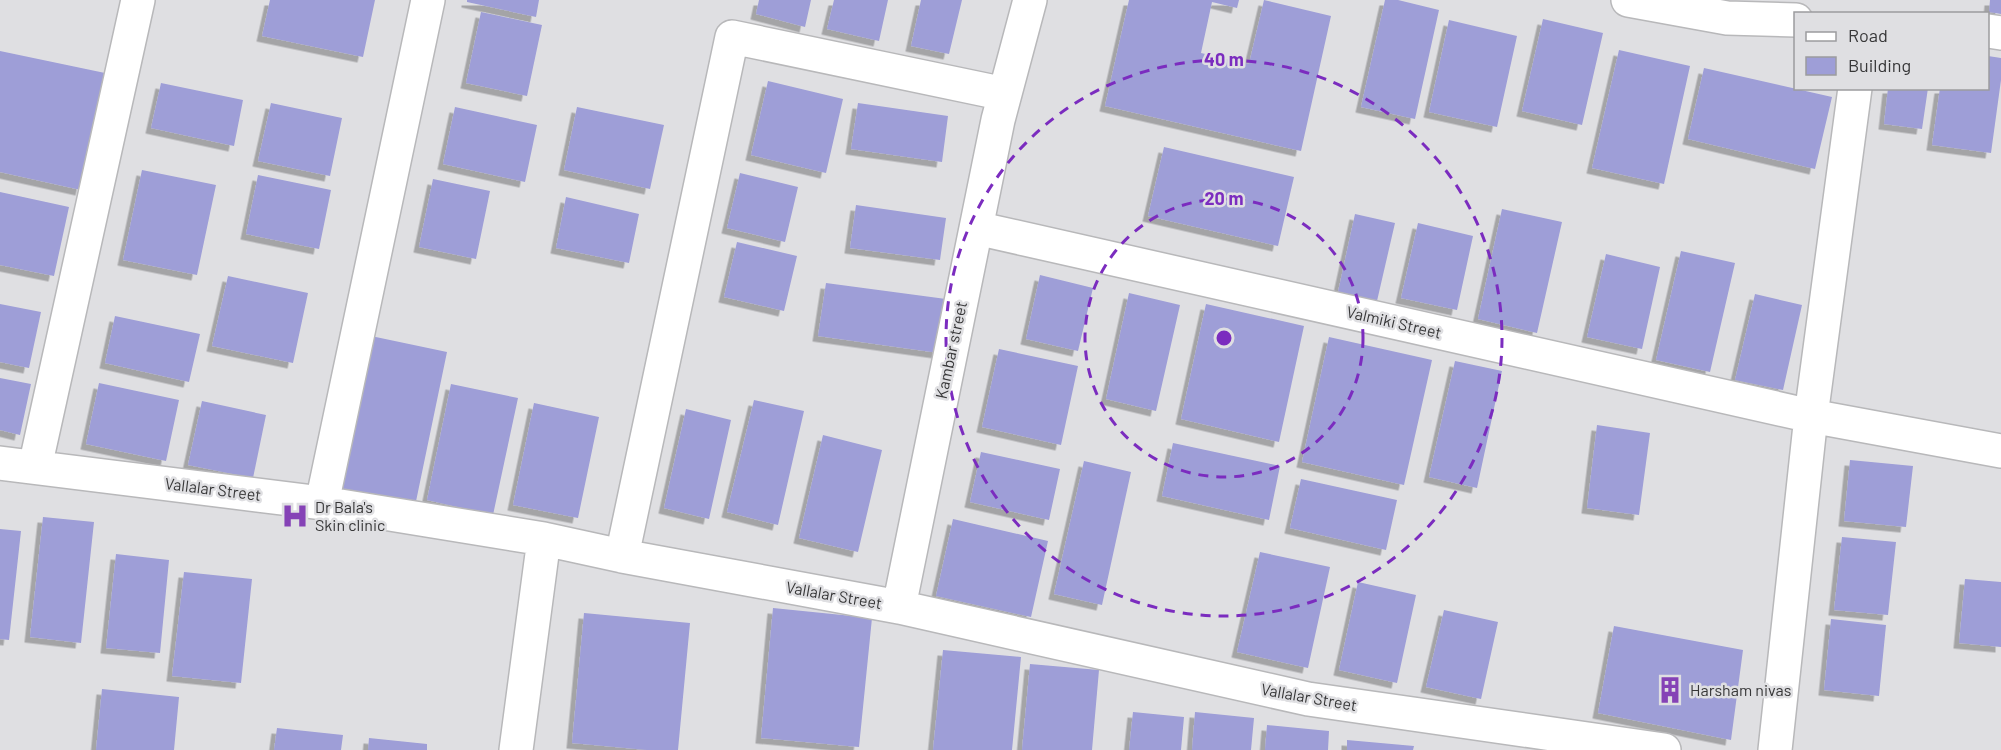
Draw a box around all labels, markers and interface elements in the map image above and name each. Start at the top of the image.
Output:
legend [1794,12,1989,90]
text: Road [1848,24,1888,46]
text: 40 m [1204,48,1244,70]
text: Building [1848,54,1911,76]
text: 20 m [1205,187,1243,209]
street label: Kambar street [931,299,970,400]
street label: Valmiki Street [1345,301,1443,342]
centre of rings [1214,328,1234,348]
street label: Vallalar Street [164,473,262,504]
place label: Dr Bala's Skin clinic [315,497,385,534]
hospital icon: Dr Bala's Skin clinic [280,501,310,531]
street label: Vallalar Street [785,577,883,612]
building icon: Harsham nivas [1655,675,1685,705]
street label: Vallalar Street [1260,679,1358,714]
place label: Harsham nivas [1690,680,1791,699]

